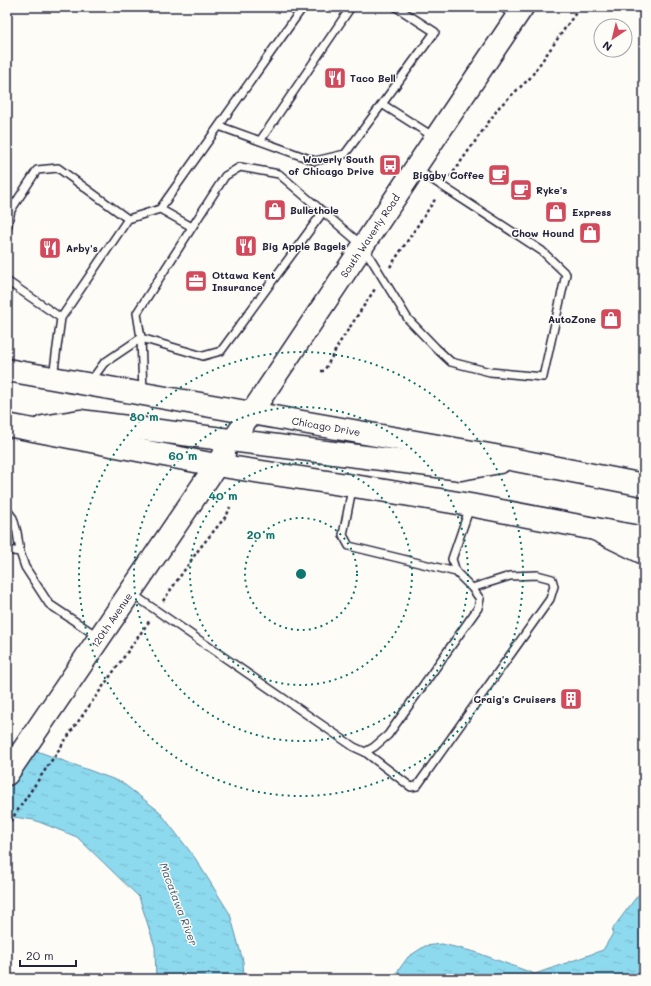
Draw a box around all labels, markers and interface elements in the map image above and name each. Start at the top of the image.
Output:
north arrow [593,18,633,58]
text: N [599,38,615,55]
restaurant icon: Taco Bell [322,65,348,91]
place label: Taco Bell [350,71,396,85]
place label: Waverly South of Chicago Drive [289,152,374,178]
bus stop icon: Waverly South of Chicago Drive [377,152,403,178]
cafe icon: Biggby Coffee [486,162,512,188]
place label: Biggby Coffee [413,168,484,182]
cafe icon: Ryke's [508,177,534,203]
place label: Ryke's [536,183,567,197]
street label: South Waverly Road [337,191,403,280]
shop icon: Bullethole [262,197,288,223]
shop icon: Express [543,199,569,225]
place label: Bullethole [290,203,339,217]
place label: Express [572,205,611,219]
shop icon: Chow Hound [577,220,603,246]
place label: Chow Hound [511,226,575,240]
restaurant icon: Big Apple Bagels [233,233,259,259]
restaurant icon: Arby's [37,235,63,261]
place label: Big Apple Bagels [262,239,346,253]
place label: Arby's [66,241,98,255]
office icon: Ottawa Kent Insurance [183,268,209,294]
place label: Ottawa Kent Insurance [212,268,276,294]
shop icon: AutoZone [598,306,624,332]
place label: AutoZone [548,312,596,326]
text: 80 m [129,408,159,424]
street label: Chicago Drive [291,413,361,439]
text: 60 m [169,447,197,463]
text: 40 m [208,487,238,503]
text: 20 m [247,526,275,542]
centre of rings [294,567,308,581]
street label: 120th Avenue [88,590,135,651]
building icon: Craig's Cruisers [558,686,584,712]
place label: Craig's Cruisers [474,692,556,706]
water label: Macatawa River [156,860,202,948]
scale bar [20,942,76,968]
text: 20 m [26,947,54,963]

